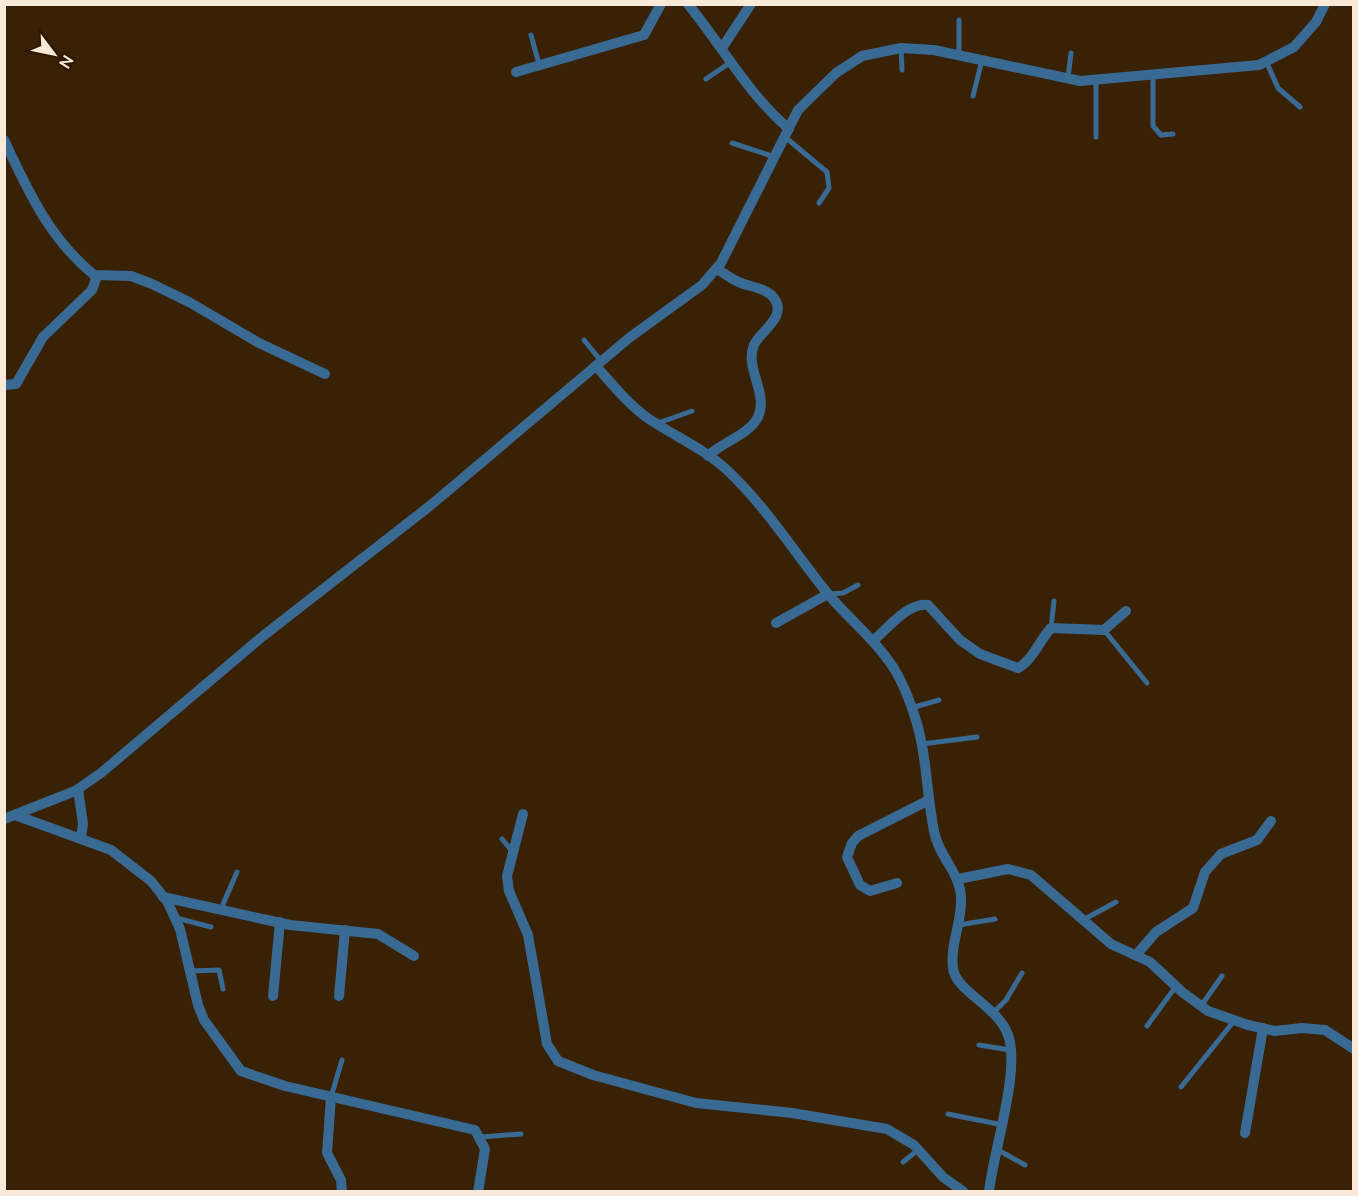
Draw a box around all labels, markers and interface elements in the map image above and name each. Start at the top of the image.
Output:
north arrow [24,24,84,84]
text: N [55,52,78,72]

